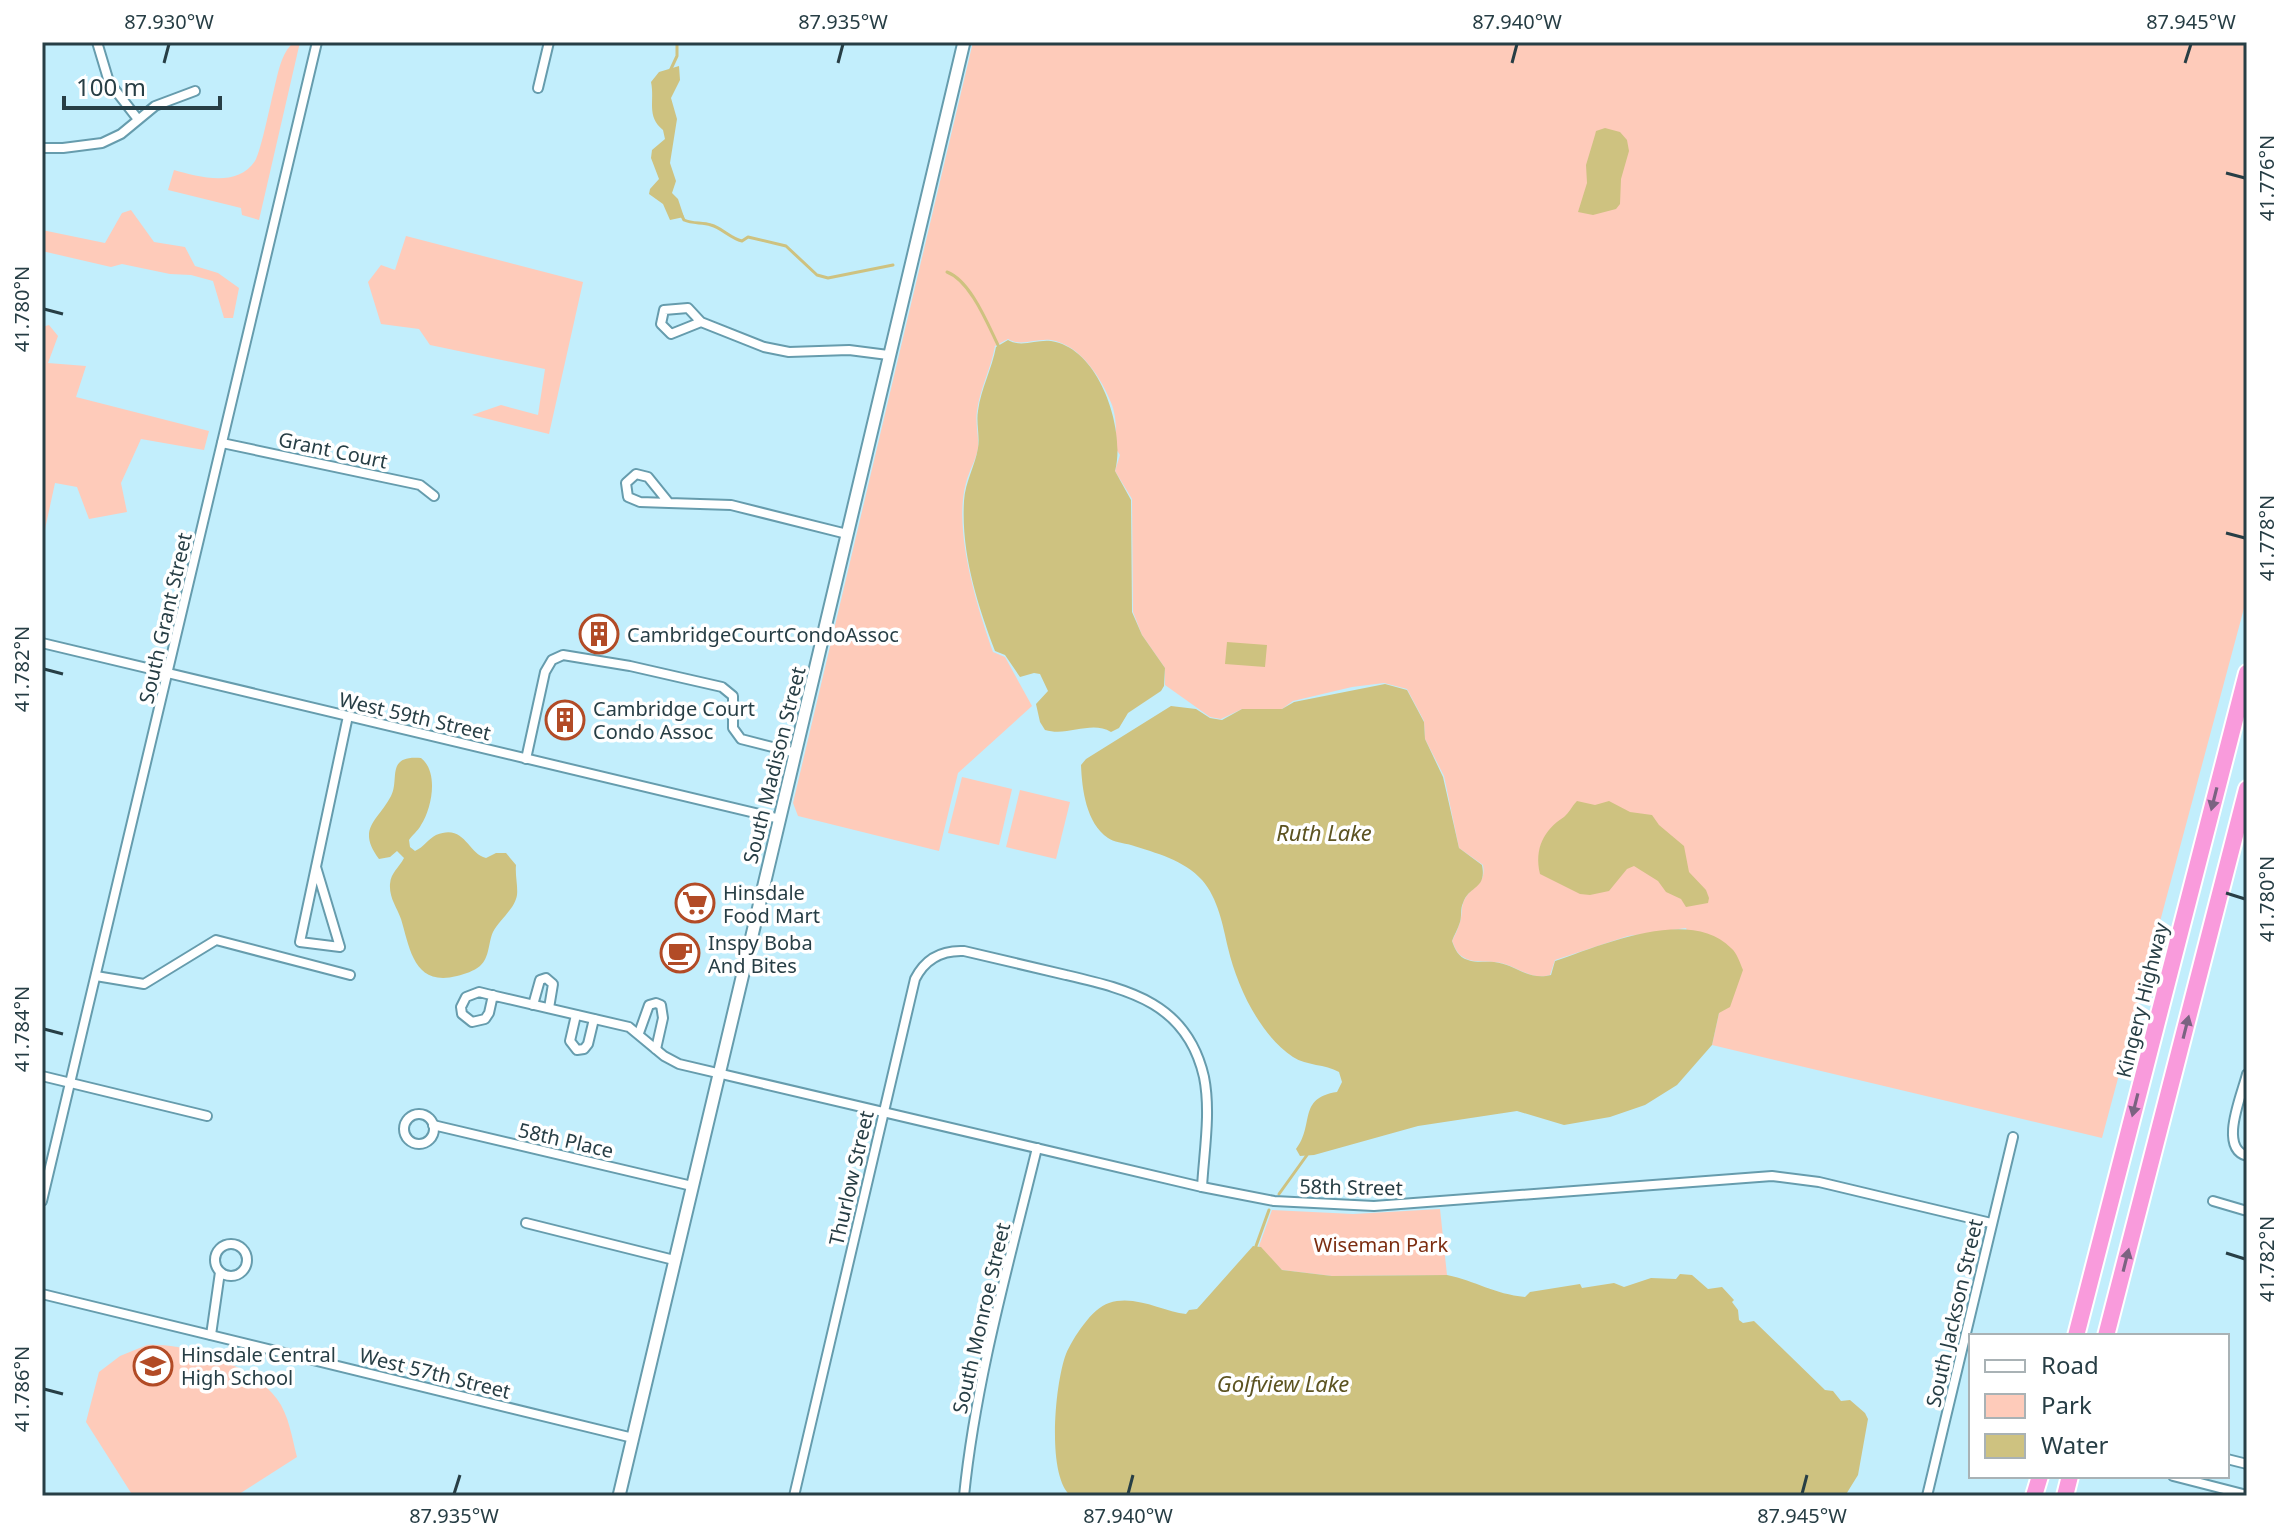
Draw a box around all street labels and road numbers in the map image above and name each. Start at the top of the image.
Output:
street label: Grant Court [276,425,390,475]
street label: South Grant Street [132,530,198,706]
street label: South Madison Street [736,664,812,866]
street label: West 59th Street [336,685,494,747]
street label: Kingery Highway [2110,919,2175,1080]
street label: Thurlow Street [822,1108,880,1248]
street label: 58th Place [516,1116,616,1164]
street label: 58th Street [1299,1173,1403,1201]
street label: South Jackson Street [1919,1216,1989,1410]
street label: South Monroe Street [946,1220,1016,1416]
street label: West 57th Street [357,1341,513,1405]

